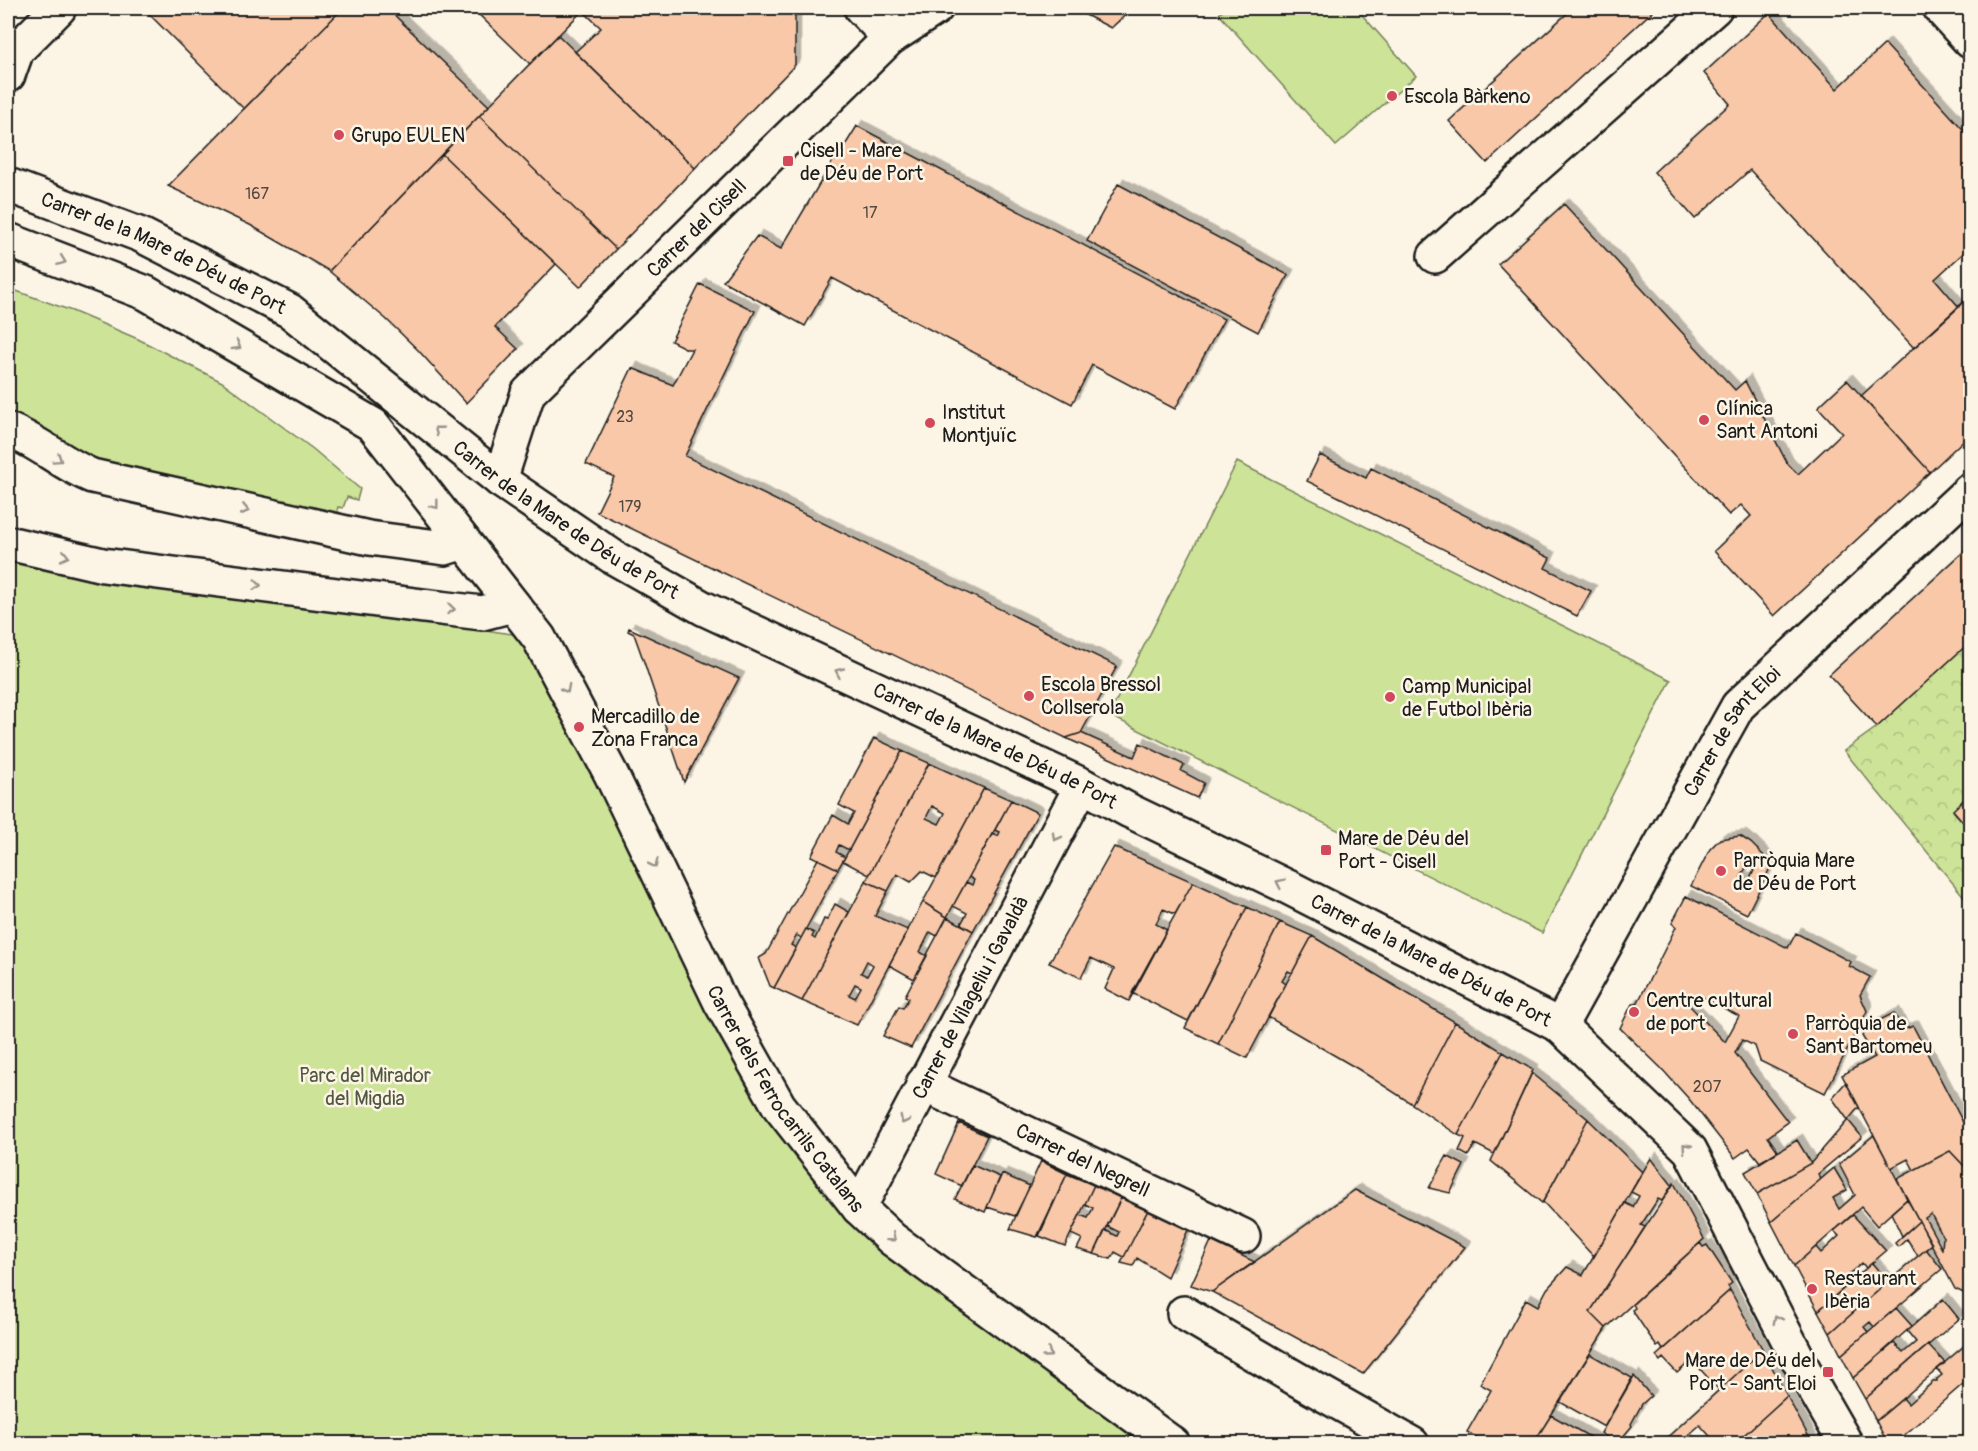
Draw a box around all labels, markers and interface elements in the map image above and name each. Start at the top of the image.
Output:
place label: Escola Bàrkeno [1404,84,1531,109]
marker: Escola Bàrkeno [1385,89,1399,103]
place label: Grupo EULEN [351,123,465,148]
marker: Grupo EULEN [332,128,346,142]
place label: Cisell - Mare de Déu de Port [800,138,924,186]
marker: Cisell - Mare de Déu de Port [781,154,795,168]
street label: Carrer del Cisell [641,174,751,283]
house number: 167 [245,184,269,204]
street label: Carrer de la Mare de Déu de Port [38,186,291,320]
house number: 17 [863,203,878,223]
one-way arrow [56,253,67,266]
one-way arrow [231,338,241,350]
place label: Clínica Sant Antoni [1716,396,1817,444]
place label: Institut Montjuïc [942,400,1017,448]
house number: 23 [616,407,634,427]
marker: Clínica Sant Antoni [1697,413,1711,427]
marker: Institut Montjuïc [923,416,937,430]
one-way arrow [434,427,445,438]
street label: Carrer de la Mare de Déu de Port [448,435,684,605]
one-way arrow [51,452,62,463]
house number: 179 [619,497,641,517]
one-way arrow [427,498,438,509]
one-way arrow [240,503,250,516]
one-way arrow [59,549,69,562]
one-way arrow [253,578,262,591]
one-way arrow [446,603,455,615]
street label: Carrer de Sant Eloi [1678,661,1785,801]
one-way arrow [835,667,846,679]
place label: Escola Bressol Collserola [1041,672,1161,720]
place label: Camp Municipal de Futbol Ibèria [1402,674,1532,722]
street label: Carrer de la Mare de Déu de Port [869,677,1122,815]
one-way arrow [559,683,571,694]
marker: Escola Bressol Collserola [1022,689,1036,703]
marker: Camp Municipal de Futbol Ibèria [1383,690,1397,704]
place label: Mercadillo de Zona Franca [591,704,700,752]
marker: Mercadillo de Zona Franca [572,720,586,734]
place label: Mare de Déu del Port - Cisell [1338,826,1469,874]
one-way arrow [1052,831,1063,842]
marker: Mare de Déu del Port - Cisell [1319,843,1333,857]
place label: Parròquia Mare de Déu de Port [1733,848,1857,896]
one-way arrow [647,857,659,868]
marker: Parròquia Mare de Déu de Port [1714,864,1728,878]
one-way arrow [1276,879,1287,890]
street label: Carrer de la Mare de Déu de Port [1306,888,1557,1032]
street label: Carrer de Vilageliu i Gavaldà [906,892,1034,1103]
street label: Carrer dels Ferrocarrils Catalans [702,981,870,1217]
place label: Centre cultural de port [1646,988,1772,1036]
marker: Centre cultural de port [1627,1005,1641,1019]
place label: Parròquia de Sant Bartomeu [1805,1011,1933,1059]
marker: Parròquia de Sant Bartomeu [1786,1027,1800,1041]
park label: Parc del Mirador del Migdia [299,1063,431,1111]
house number: 207 [1693,1077,1722,1097]
one-way arrow [900,1114,911,1125]
street label: Carrer del Negrell [1012,1117,1154,1202]
one-way arrow [1682,1143,1693,1154]
one-way arrow [885,1231,896,1242]
place label: Restaurant Ibèria [1824,1266,1917,1314]
marker: Restaurant Ibèria [1805,1282,1819,1296]
one-way arrow [1773,1314,1785,1325]
one-way arrow [1042,1347,1053,1358]
place label: Mare de Déu del Port - Sant Eloi [1685,1348,1816,1396]
marker: Mare de Déu del Port - Sant Eloi [1821,1365,1835,1379]

